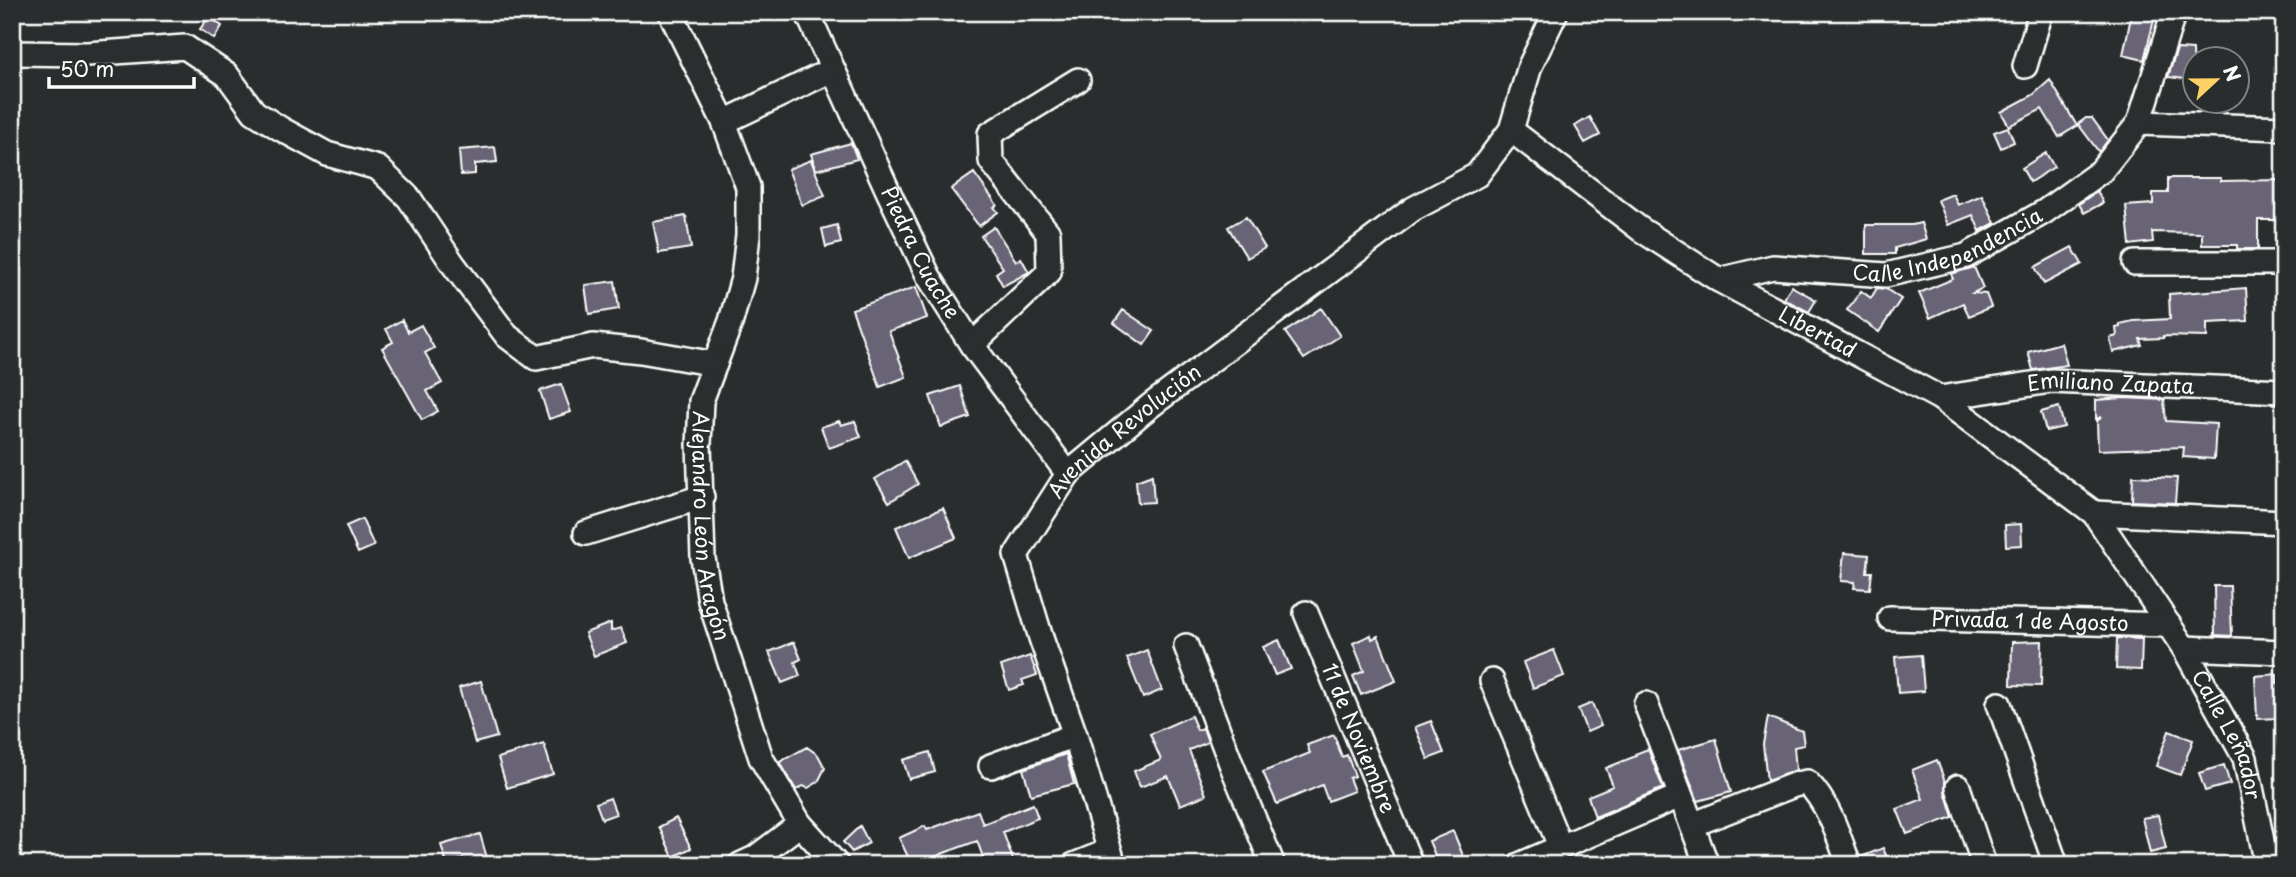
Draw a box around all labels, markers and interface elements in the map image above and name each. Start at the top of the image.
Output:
scale bar [49,46,194,90]
north arrow [2180,46,2250,116]
text: 50 m [60,52,114,84]
text: N [2217,61,2248,85]
street label: Piedra Cuache [874,180,970,325]
street label: Calle Independencia [1851,198,2048,289]
street label: Libertad [1773,297,1863,365]
street label: Avenida Revolución [1039,355,1207,504]
street label: Emiliano Zapata [2024,362,2196,401]
street label: Alejandro León Aragón [685,410,740,644]
street label: Privada 1 de Agosto [1931,601,2129,638]
street label: 11 de Noviembre [1315,658,1406,818]
street label: Calle Leñador [2185,663,2271,802]

